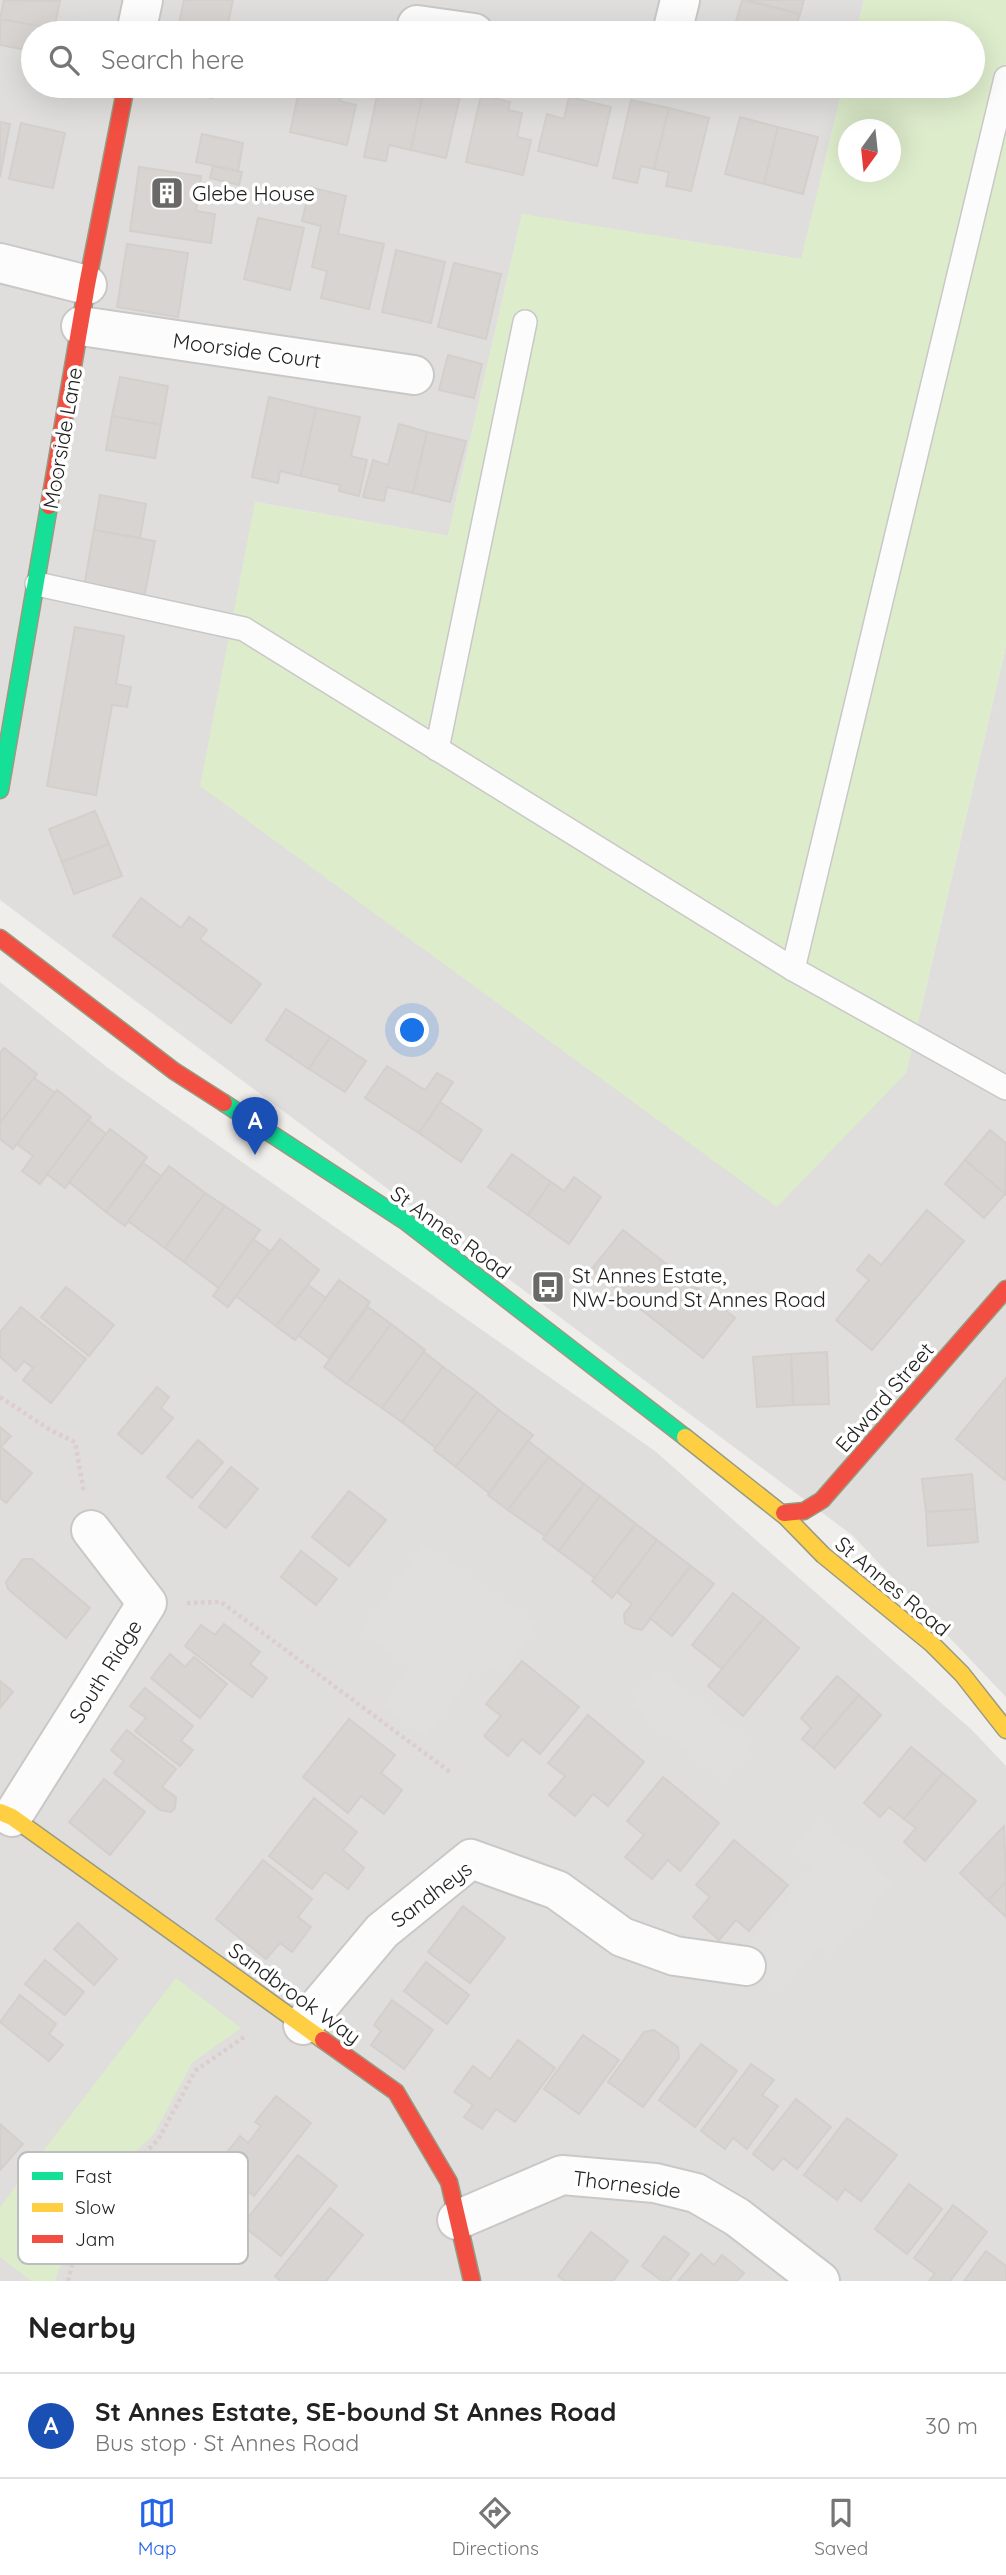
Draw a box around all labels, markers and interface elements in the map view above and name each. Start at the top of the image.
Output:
search box [21,21,985,98]
icon: search [45,41,83,79]
text: Search here [101,43,245,76]
north arrow [838,119,901,182]
building icon: Glebe House [148,174,186,212]
place label: Glebe House [192,180,315,206]
street label: Moorside Court [171,327,323,373]
street label: Moorside Lane [37,365,87,511]
your location [395,1013,429,1047]
pin: A [232,1097,278,1155]
street label: St Annes Road [386,1180,516,1284]
place label: St Annes Estate, NW-bound St Annes Road [572,1262,826,1312]
bus stop icon: St Annes Estate, NW-bound St Annes Road [529,1268,567,1306]
street label: Edward Street [829,1337,939,1457]
street label: St Annes Road [830,1530,956,1642]
street label: South Ridge [63,1614,147,1728]
street label: Sandheys [385,1855,477,1933]
street label: Sandbrook Way [224,1936,366,2050]
legend [18,2152,248,2264]
text: Fast [75,2164,112,2188]
street label: Thorneside [572,2164,682,2204]
text: Slow [75,2195,116,2219]
text: Jam [75,2227,115,2251]
text: Nearby [28,2308,136,2346]
text: St Annes Estate, SE-bound St Annes Road [95,2395,616,2428]
text: A [44,2411,58,2440]
text: 30 m [925,2411,978,2440]
text: Bus stop · St Annes Road [95,2428,359,2457]
tab: Map [138,2494,176,2560]
tab: Directions [452,2494,539,2560]
tab: Saved [814,2494,868,2560]

